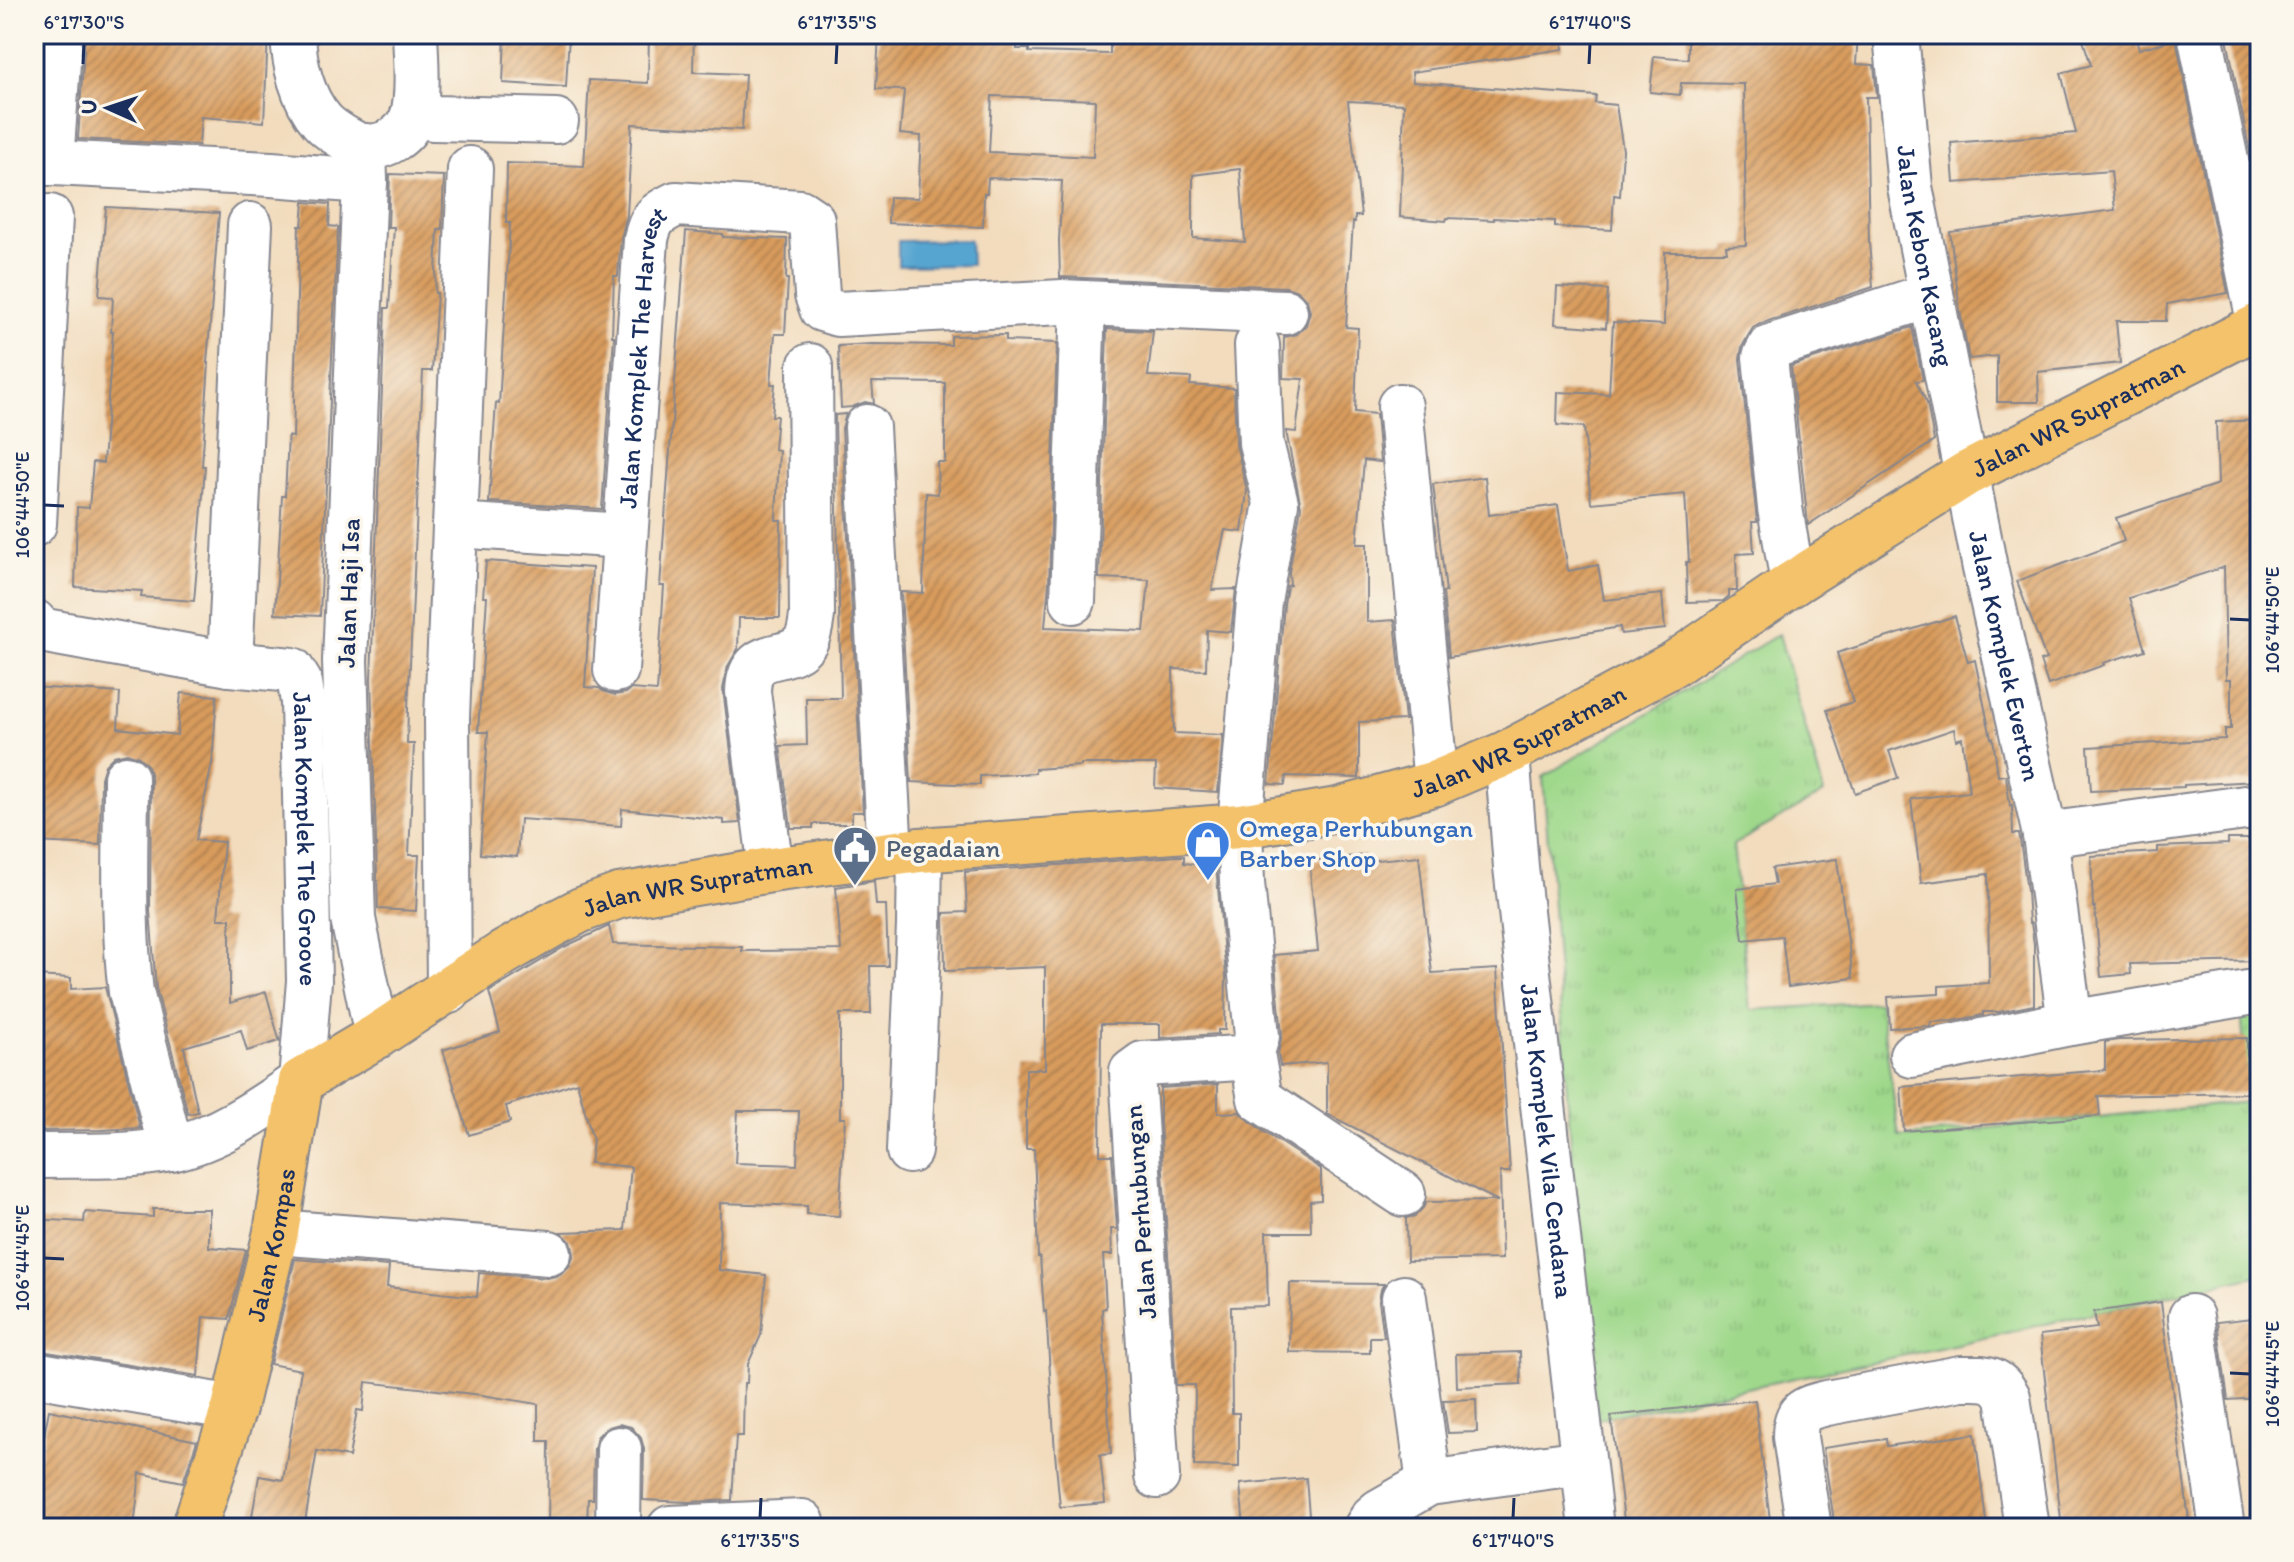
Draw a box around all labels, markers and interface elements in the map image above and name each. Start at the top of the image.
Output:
text: 6°17'30"S [43,10,125,34]
text: 6°17'35"S [797,10,877,34]
text: 6°17'40"S [1549,10,1631,34]
north arrow [68,68,148,148]
text: U [75,99,102,115]
street label: Jalan Kebon Kacang [1890,144,1961,370]
street label: Jalan Komplek The Harvest [611,198,673,509]
street label: Jalan WR Supratman [1966,350,2190,484]
text: 106°44'50"E [10,452,34,559]
street label: Jalan Haji Isa [329,517,367,669]
street label: Jalan Komplek Everton [1962,528,2048,784]
text: 106°44'50"E [2260,567,2284,674]
street label: Jalan WR Supratman [1408,677,1631,805]
street label: Jalan Komplek The Groove [285,689,325,986]
place label: Omega Perhubungan Barber Shop [1239,812,1473,874]
shop icon: Omega Perhubungan Barber Shop [1184,819,1232,882]
public building icon: Pegadaian [831,824,879,887]
place label: Pegadaian [886,832,1000,864]
street label: Jalan WR Supratman [578,849,814,924]
street label: Jalan Komplek Vila Cendana [1513,982,1581,1301]
street label: Jalan Perhubungan [1117,1104,1163,1320]
street label: Jalan Kompas [239,1166,302,1325]
text: 106°44'45"E [10,1205,34,1311]
text: 106°44'45"E [2260,1321,2284,1427]
text: 6°17'35"S [720,1528,800,1552]
text: 6°17'40"S [1472,1528,1554,1552]

